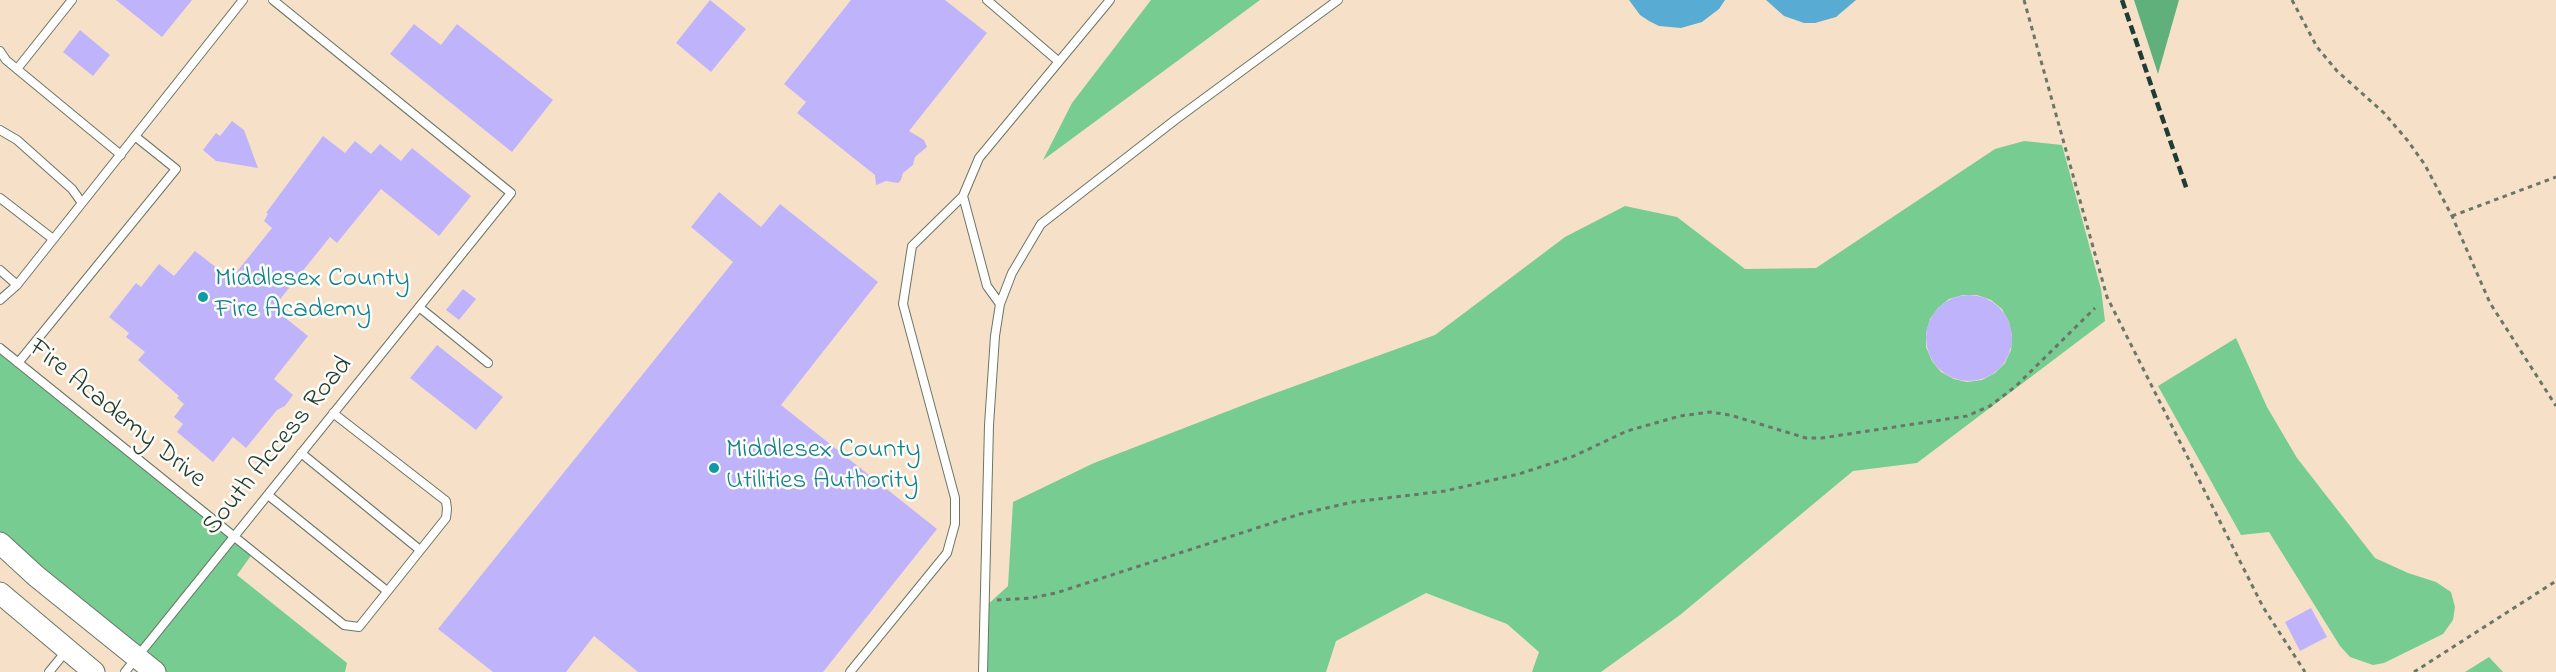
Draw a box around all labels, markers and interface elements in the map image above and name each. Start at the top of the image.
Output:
place label: Middlesex County Fire Academy [215,265,410,328]
marker: Middlesex County Fire Academy [196,290,210,304]
street label: Fire Academy Drive [21,333,211,497]
street label: South Access Road [197,351,361,543]
place label: Middlesex County Utilities Authority [726,436,921,499]
marker: Middlesex County Utilities Authority [707,461,721,475]

